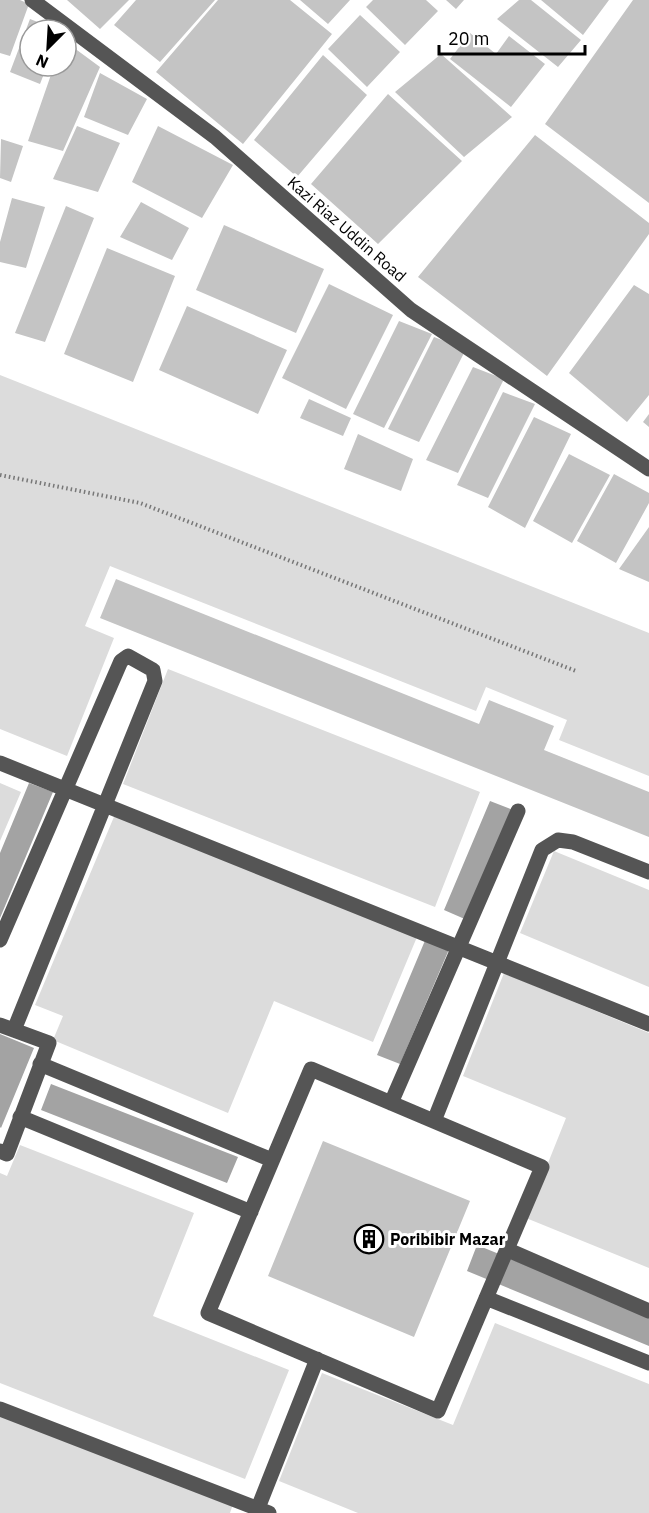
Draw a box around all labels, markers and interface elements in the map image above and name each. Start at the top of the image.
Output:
north arrow [18,18,78,78]
scale bar [439,18,584,56]
text: 20 m [448,27,490,50]
text: N [33,50,51,73]
street label: Kazi Riaz Uddin Road [284,172,410,286]
building icon: Poribibir Mazar [353,1223,385,1255]
place label: Poribibir Mazar [390,1229,506,1249]

